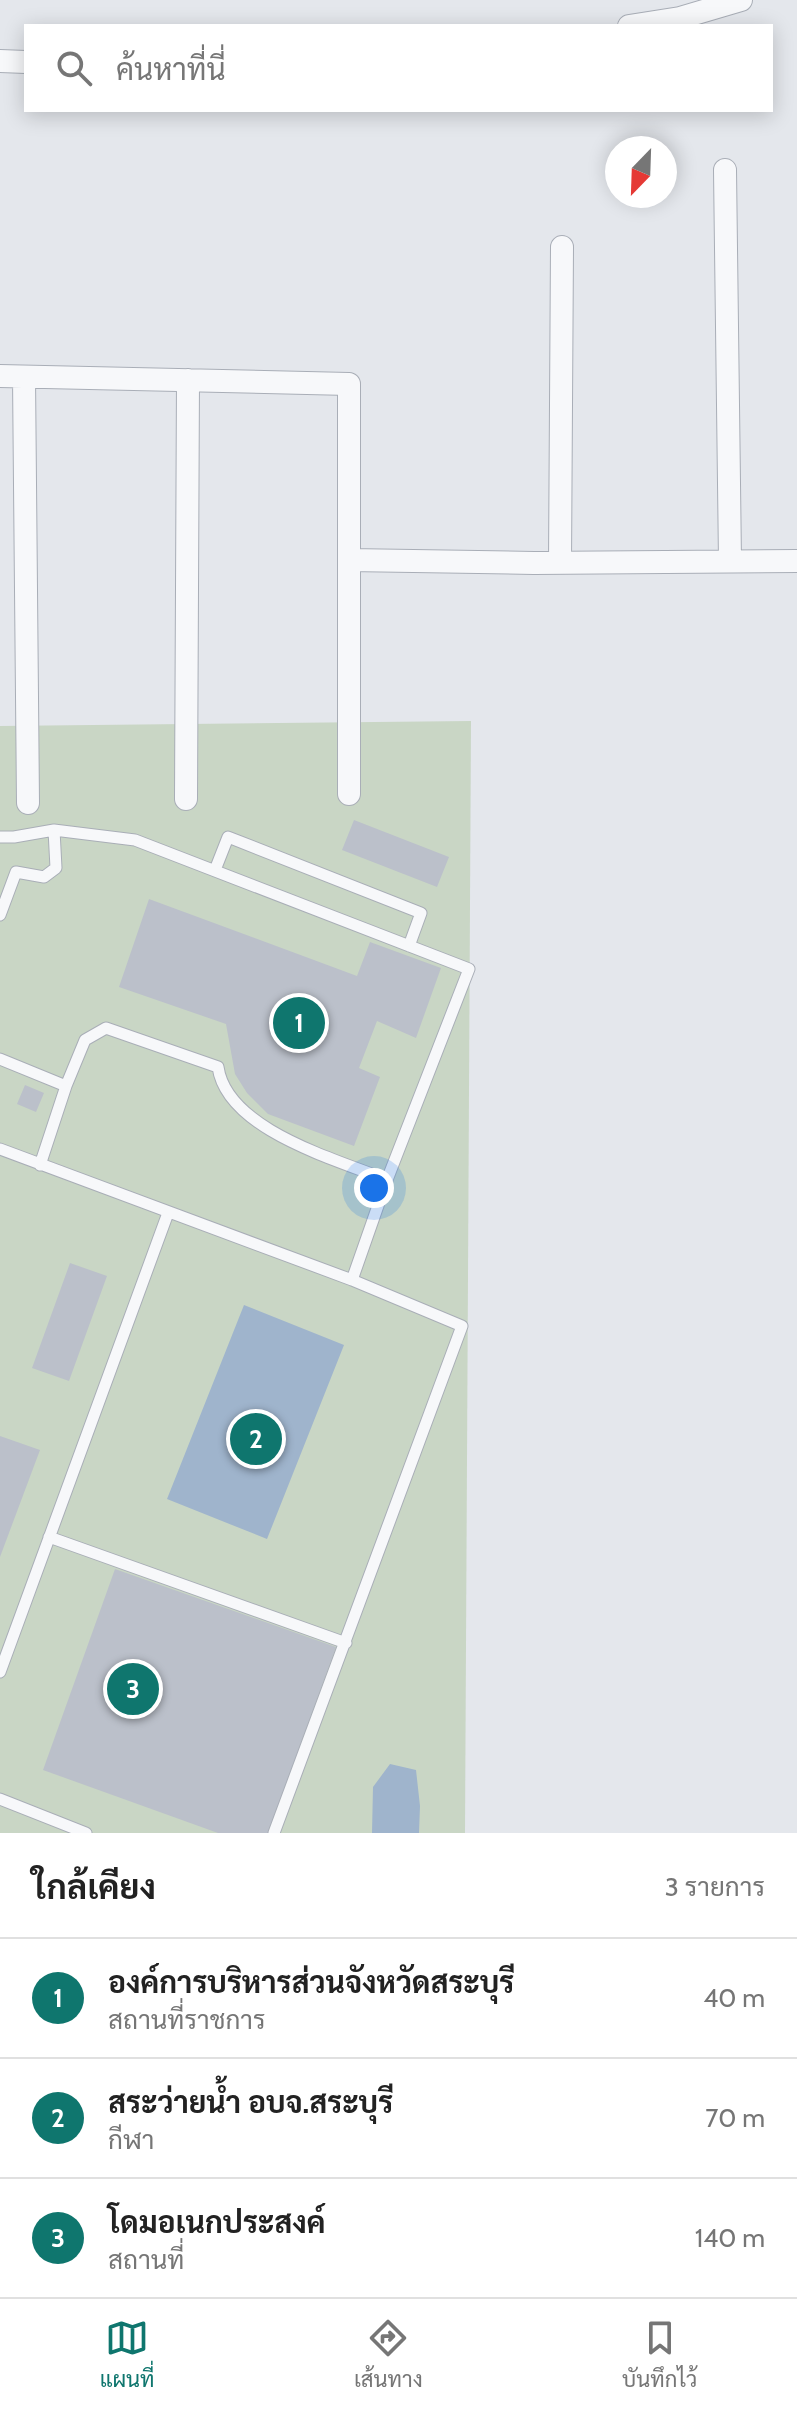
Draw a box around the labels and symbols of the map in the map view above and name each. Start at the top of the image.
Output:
north arrow [605,136,677,208]
pin: 1 [273,993,325,1053]
your location [354,1168,394,1208]
pin: 2 [230,1409,282,1469]
pin: 3 [107,1659,159,1719]

